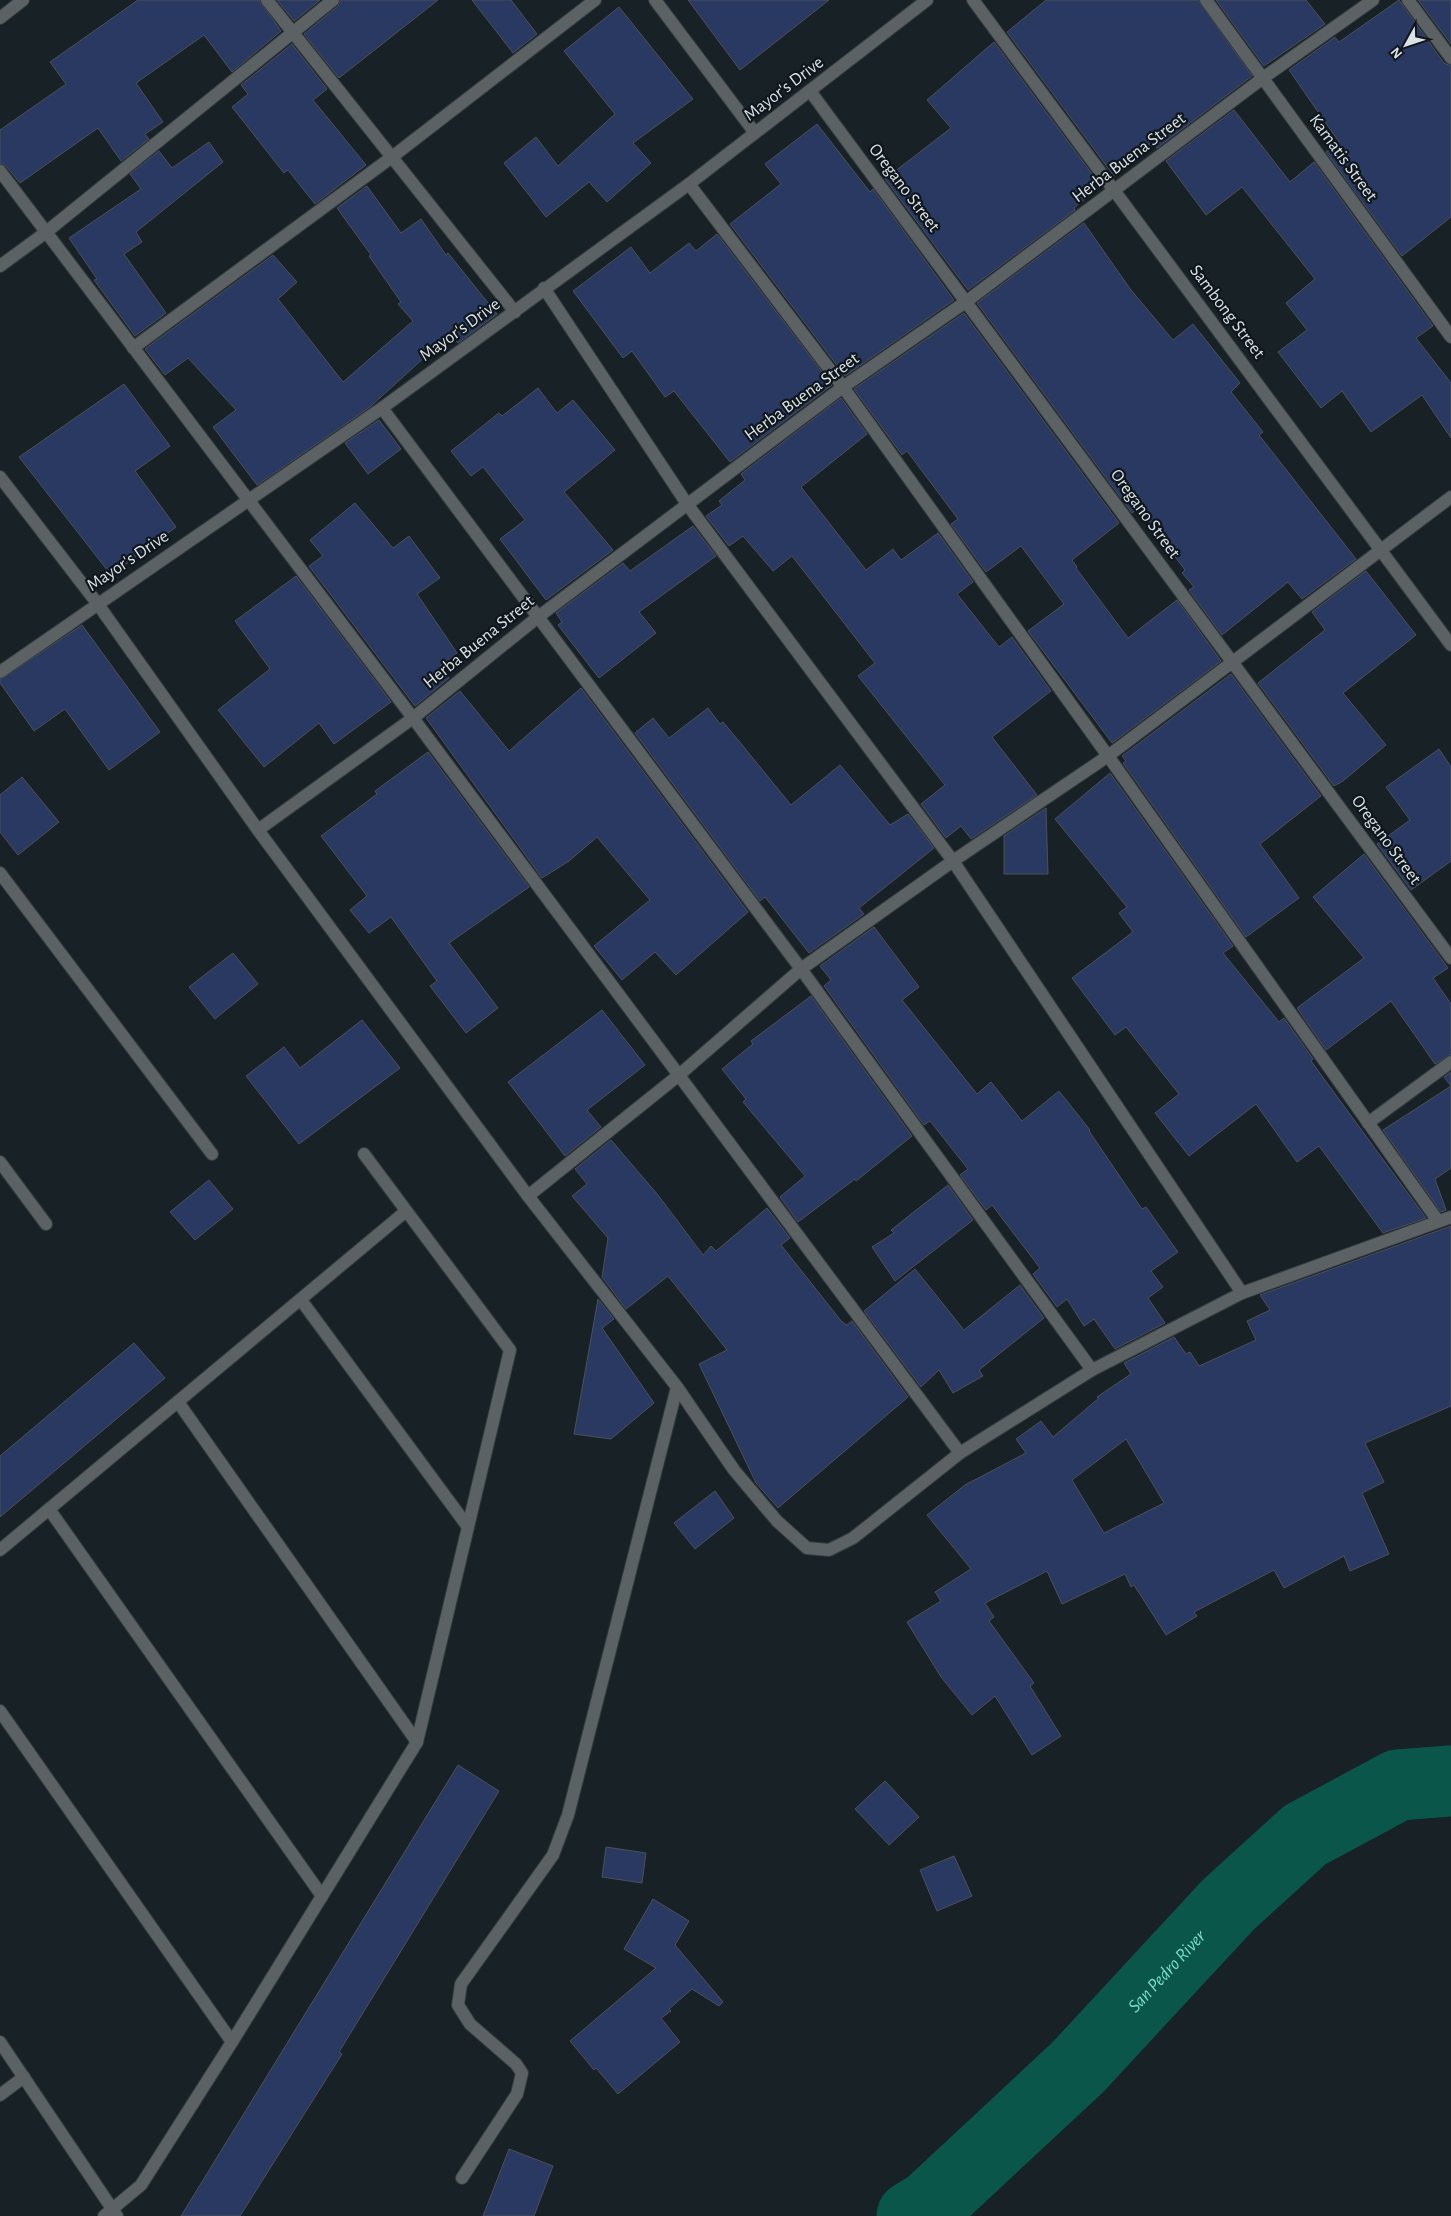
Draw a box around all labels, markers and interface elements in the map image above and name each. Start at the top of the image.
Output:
north arrow [1381,20,1431,70]
text: N [1388,44,1405,61]
street label: Mayor's Drive [741,53,827,125]
street label: Herba Buena Street [1069,110,1189,206]
street label: Kamatis Street [1306,111,1381,205]
street label: Oregano Street [865,140,943,236]
street label: Sambong Street [1186,262,1268,362]
street label: Mayor's Drive [417,295,503,365]
street label: Herba Buena Street [741,349,863,444]
street label: Oregano Street [1107,466,1183,562]
street label: Mayor's Drive [84,527,172,595]
street label: Herba Buena Street [420,592,538,692]
street label: Oregano Street [1348,792,1424,888]
water label: San Pedro River [1124,1926,1210,2016]

